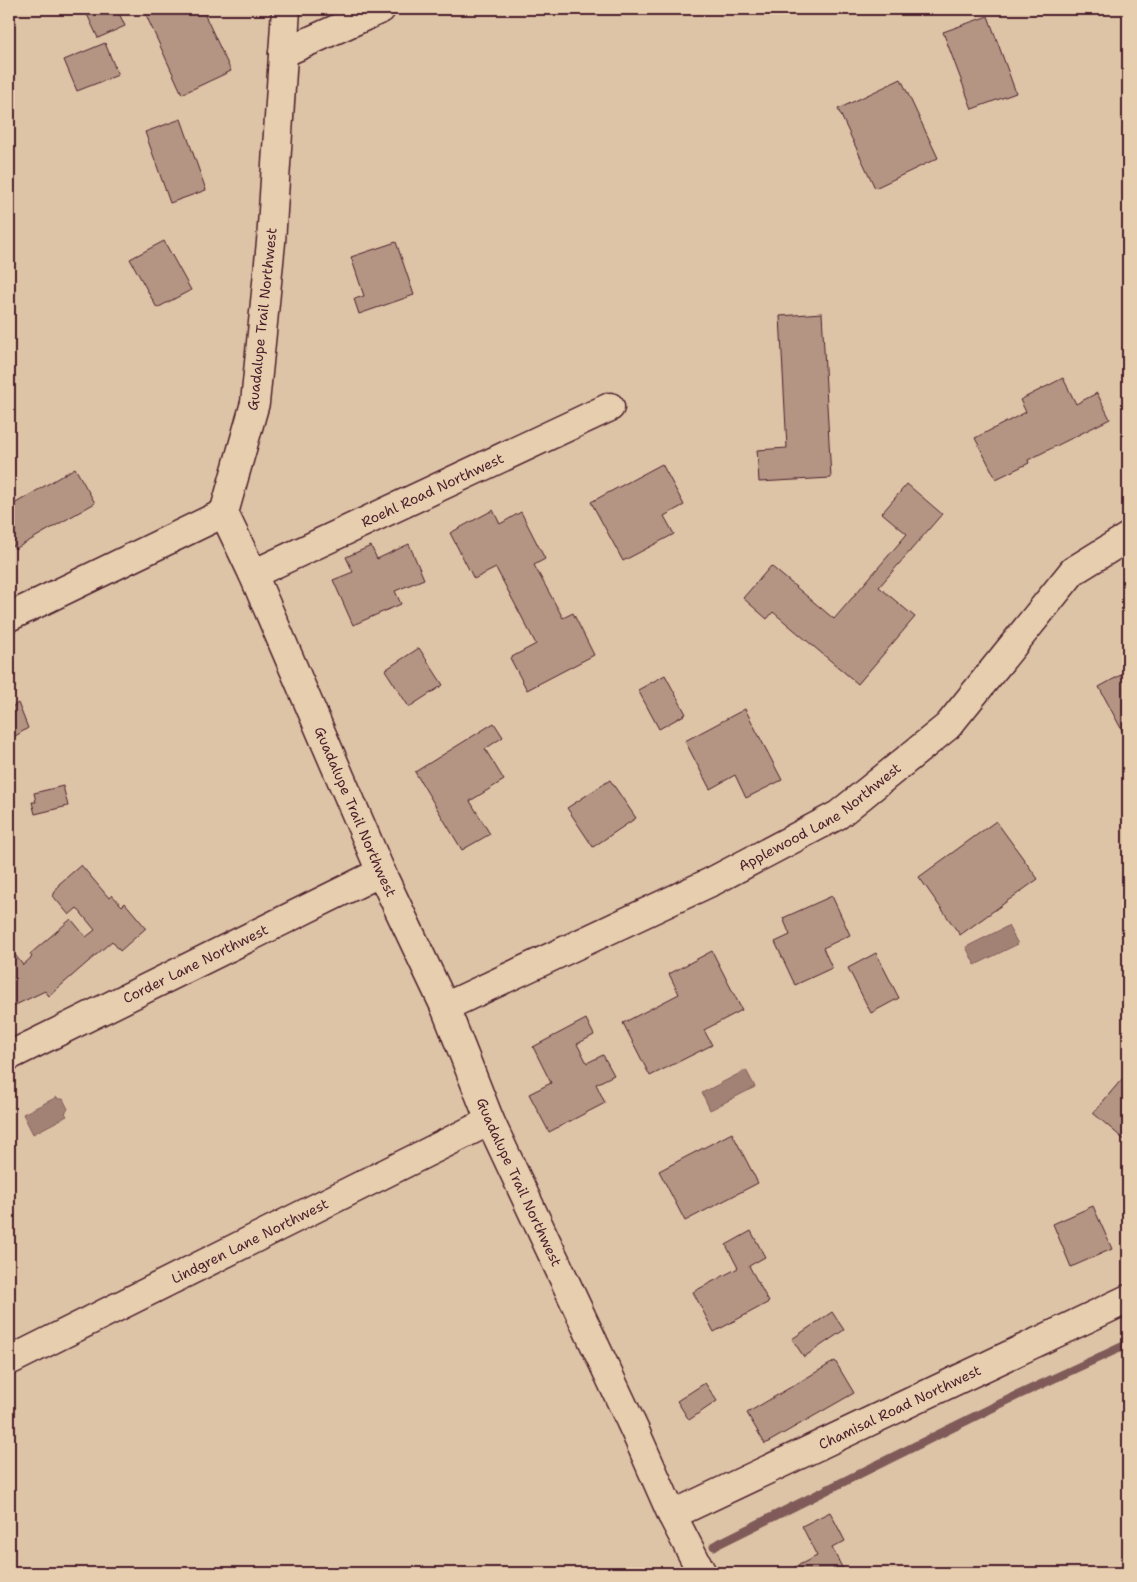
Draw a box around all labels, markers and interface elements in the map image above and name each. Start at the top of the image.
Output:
street label: Guadalupe Trail Northwest [243,227,281,411]
street label: Roehl Road Northwest [358,449,506,531]
street label: Guadalupe Trail Northwest [311,724,401,900]
street label: Applewood Lane Northwest [735,759,905,875]
street label: Corder Lane Northwest [120,920,271,1007]
street label: Guadalupe Trail Northwest [473,1095,566,1269]
street label: Lindgren Lane Northwest [168,1194,331,1288]
street label: Chamisal Road Northwest [816,1361,984,1453]

